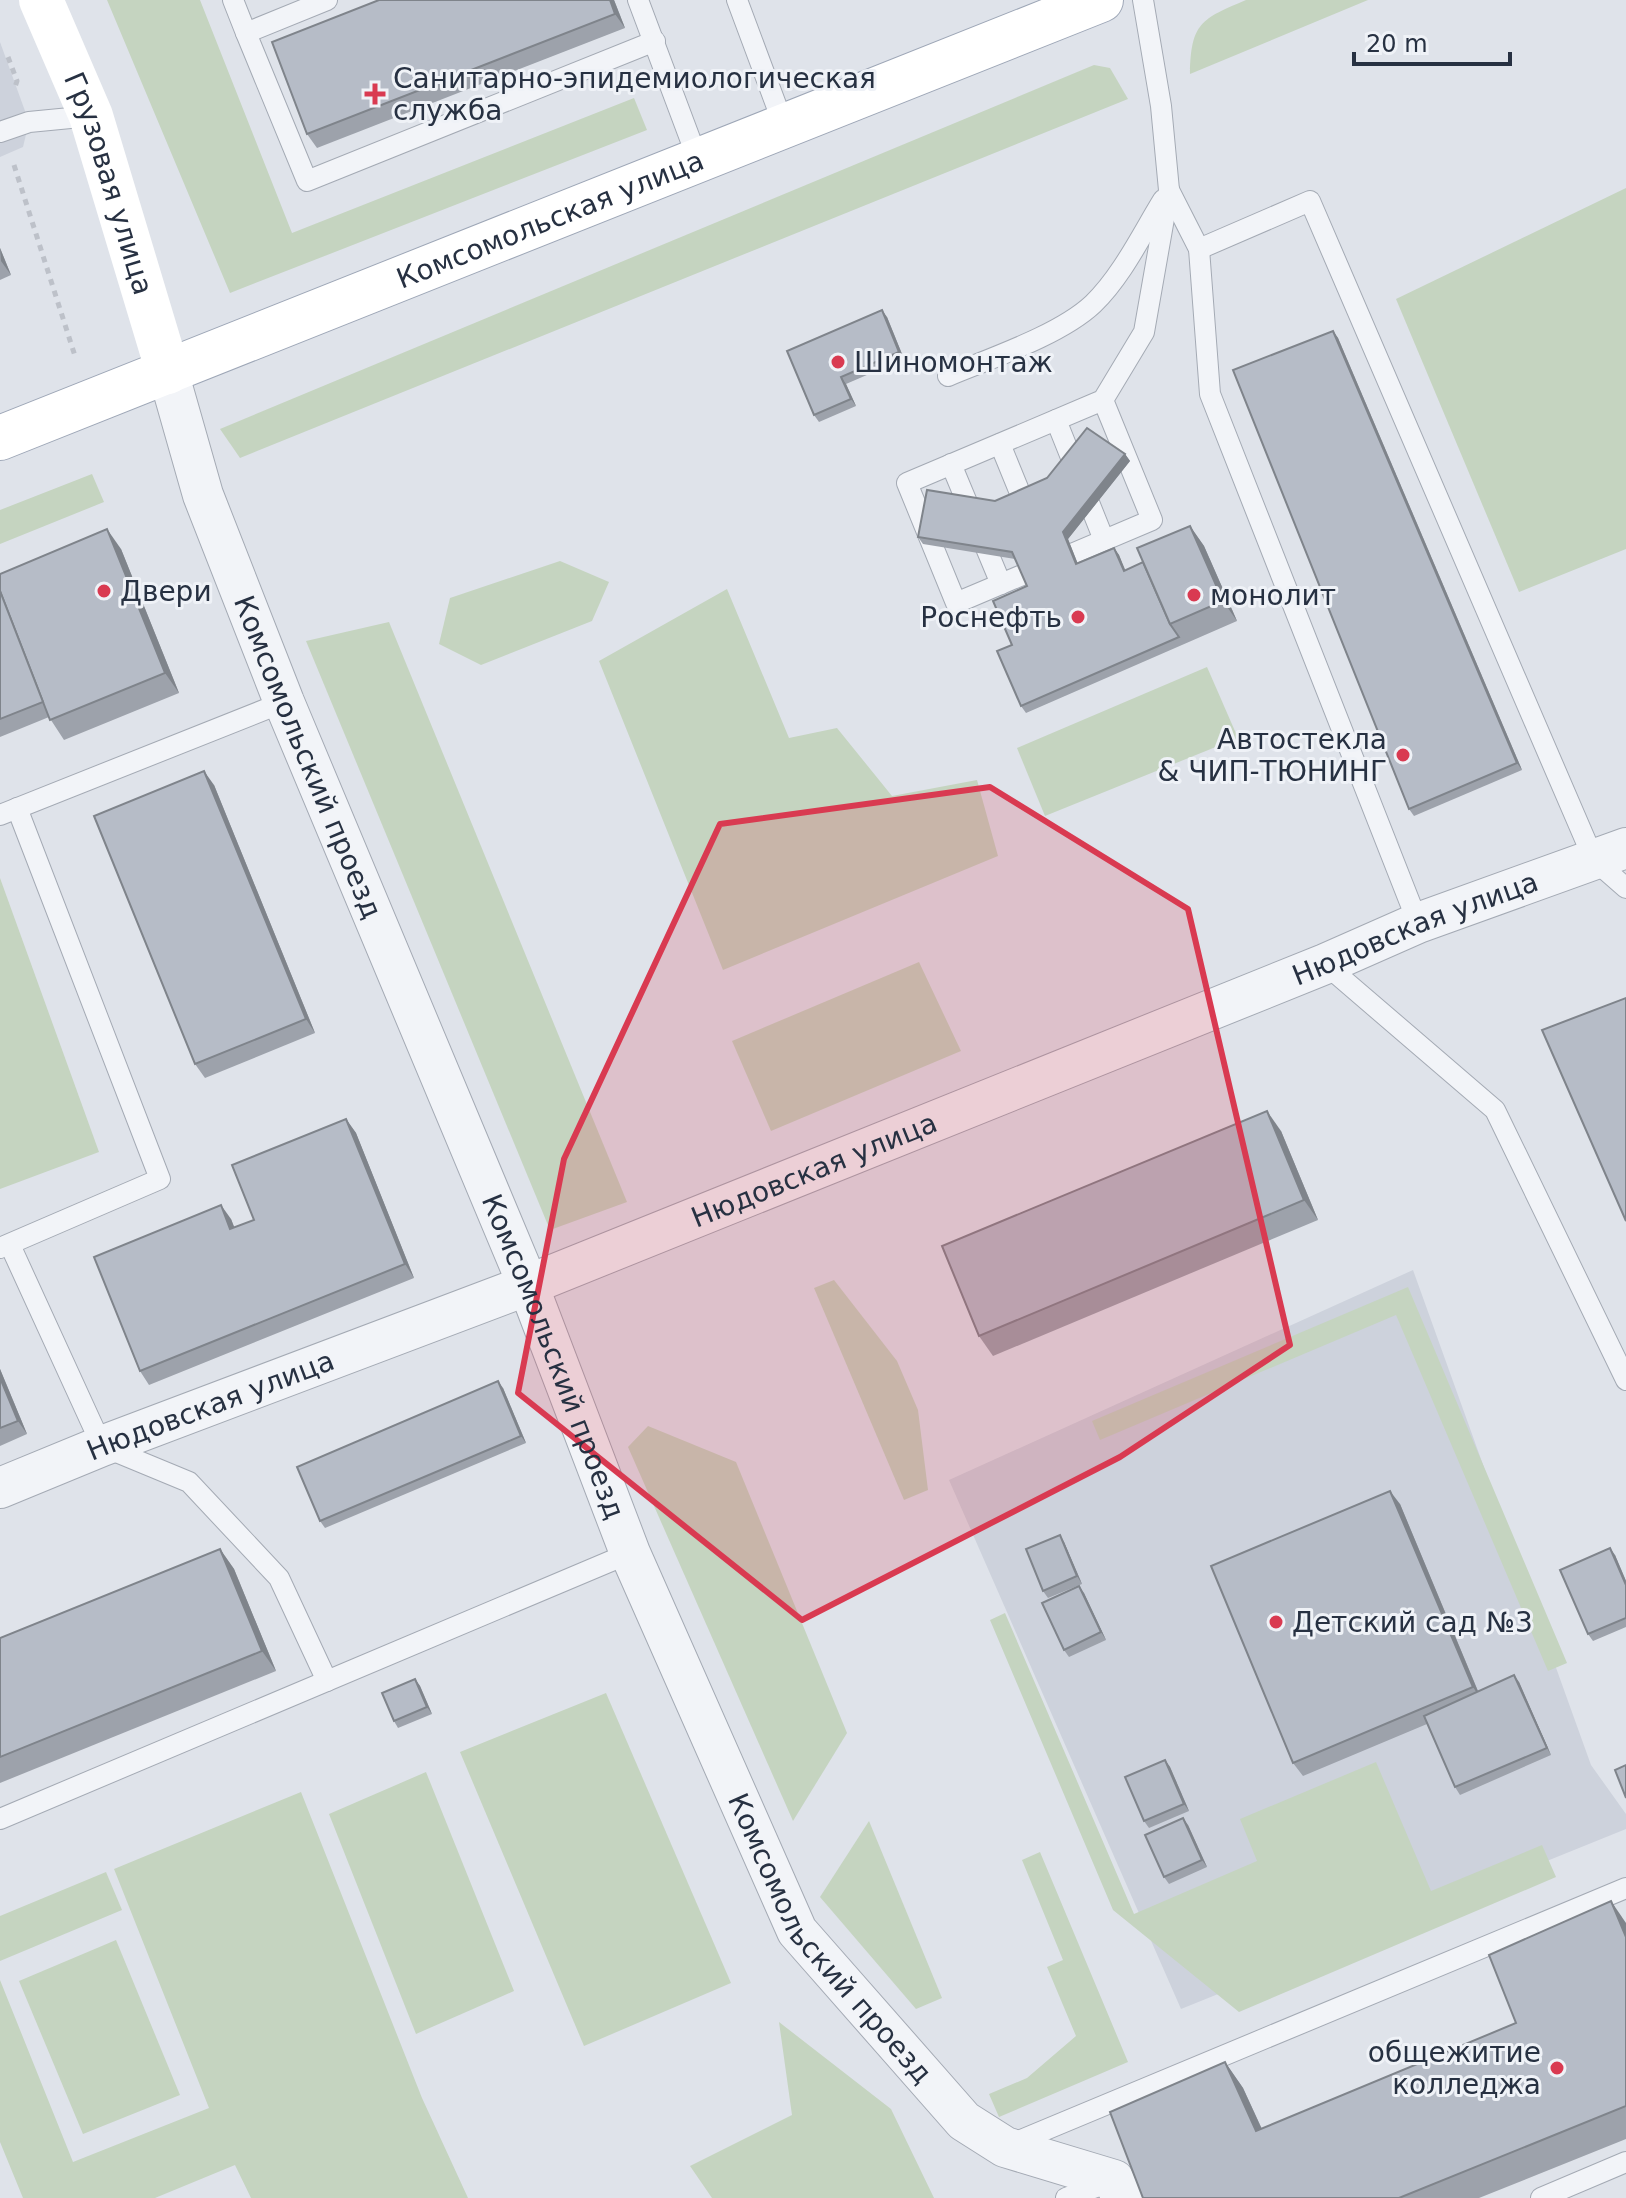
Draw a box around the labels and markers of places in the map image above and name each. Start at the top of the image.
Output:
place label: Санитарно-эпидемиологическая служба [393,62,876,127]
marker: Санитарно-эпидемиологическая служба [364,83,386,105]
place label: Шиномонтаж [854,346,1053,379]
marker: Шиномонтаж [829,353,847,371]
place label: Двери [120,575,212,608]
place label: монолит [1210,579,1336,612]
marker: Двери [95,582,113,600]
marker: монолит [1185,586,1203,604]
place label: Роснефть [920,601,1062,634]
marker: Роснефть [1069,608,1087,626]
place label: Автостекла & ЧИП-ТЮНИНГ [1158,723,1387,788]
marker: Автостекла & ЧИП-ТЮНИНГ [1394,746,1412,764]
place label: Детский сад №3 [1292,1606,1533,1639]
marker: Детский сад №3 [1267,1613,1285,1631]
place label: общежитие колледжа [1368,2036,1541,2101]
marker: общежитие колледжа [1548,2059,1566,2077]

